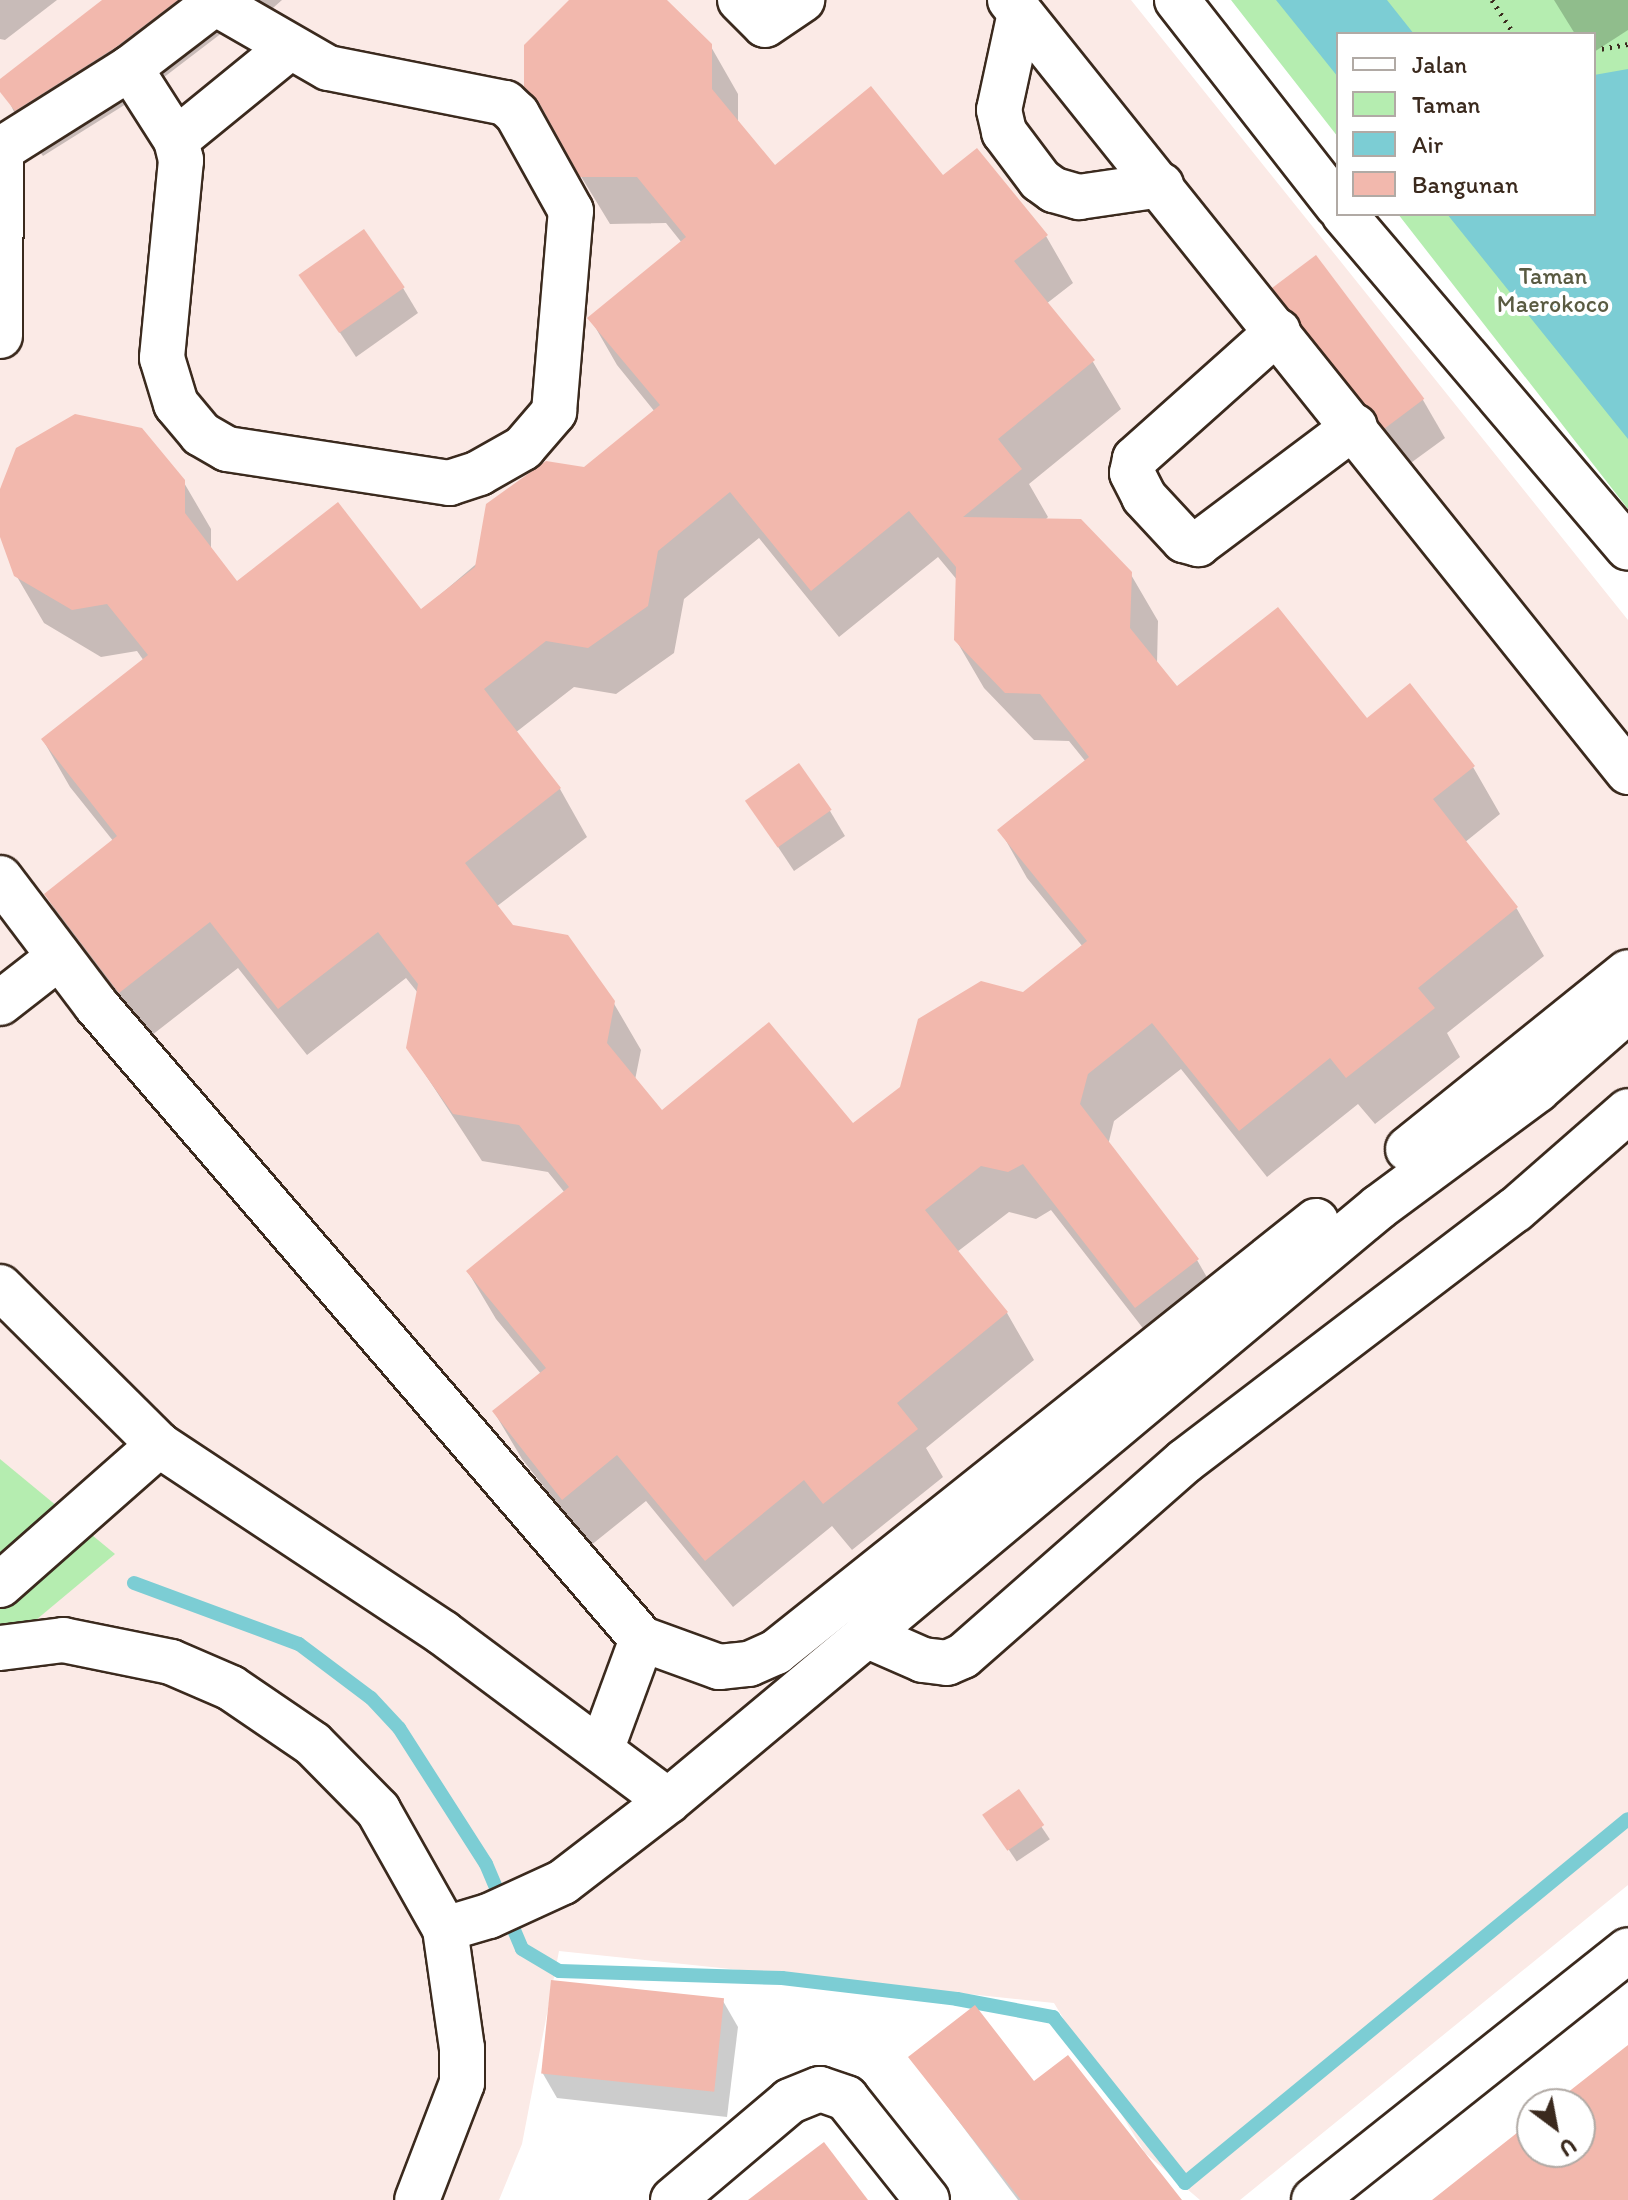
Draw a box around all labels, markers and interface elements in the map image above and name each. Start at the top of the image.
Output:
legend [1336,32,1596,216]
text: Jalan [1412,50,1467,79]
text: Taman [1412,90,1480,119]
text: Air [1412,130,1443,159]
text: Bangunan [1412,170,1519,199]
park label: Taman Maerokoco [1497,262,1609,318]
north arrow [1516,2088,1596,2168]
text: U [1555,2132,1581,2162]

